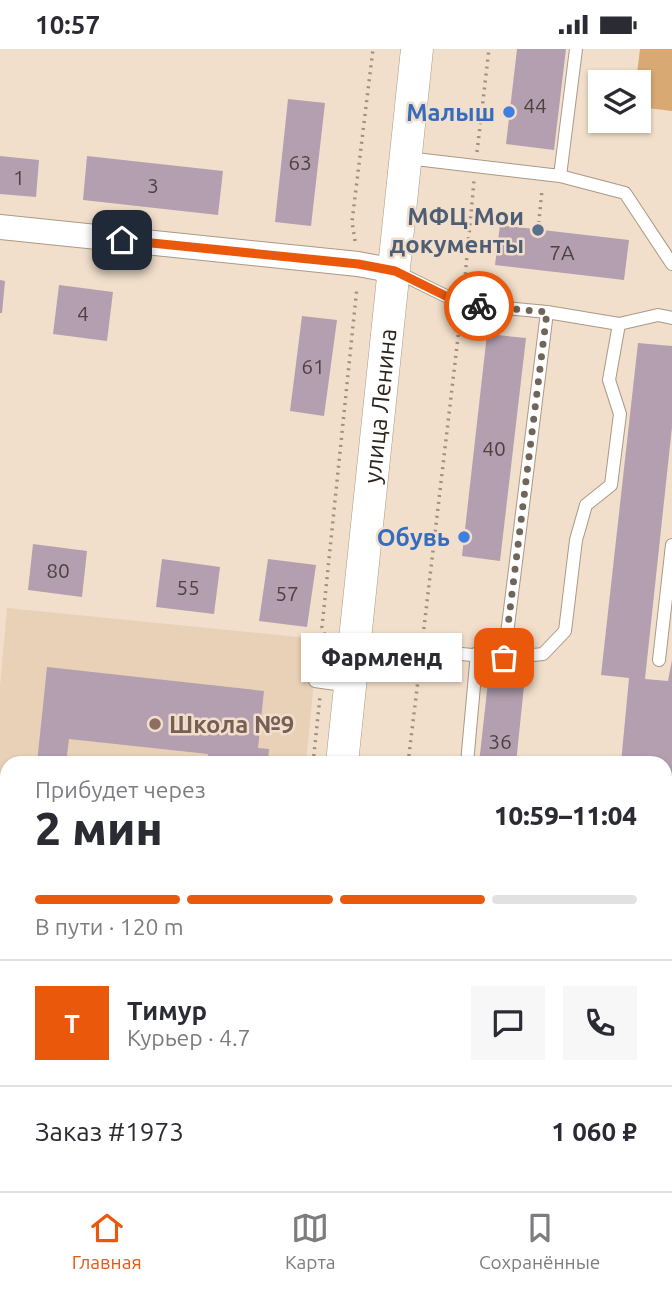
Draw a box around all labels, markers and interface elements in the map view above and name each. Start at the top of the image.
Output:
text: 10:57 [35,10,100,39]
map controls [588,70,651,133]
button: layers [588,70,651,133]
house number: 44 [523,93,547,117]
place label: Малыш [406,99,495,126]
marker: Малыш [501,104,517,120]
house number: 63 [288,150,312,174]
house number: 1 [13,165,25,189]
house number: 3 [147,173,159,197]
place label: МФЦ Мои документы [390,203,524,258]
pin [92,210,152,270]
icon: home [103,221,141,259]
marker: МФЦ Мои документы [530,222,546,238]
house number: 7А [549,240,575,264]
courier [444,271,514,341]
icon: bike [460,287,498,325]
house number: 4 [77,301,89,325]
street label: улица Ленина [358,327,401,485]
house number: 61 [301,354,325,378]
house number: 40 [482,436,506,460]
place label: Обувь [377,524,450,551]
marker: Обувь [456,529,472,545]
house number: 80 [46,558,70,582]
house number: 55 [176,575,200,599]
house number: 57 [275,581,299,605]
pin [474,628,534,688]
callout: Фармленд [301,633,462,683]
icon: bag [485,639,523,677]
text: Фармленд [321,645,442,670]
place label: Школа №9 [169,711,294,738]
marker: Школа №9 [147,716,163,732]
house number: 36 [488,729,512,753]
text: Прибудет через [35,777,206,802]
text: 10:59–11:04 [494,801,637,830]
text: 2 мин [35,802,163,854]
text: В пути · 120 m [35,914,184,939]
button: chat [471,986,545,1060]
button: phone [563,986,637,1060]
text: Тимур [127,996,207,1025]
text: Т [64,1009,80,1038]
text: Курьер · 4.7 [127,1025,251,1050]
text: Заказ #1973 [35,1117,184,1146]
text: 1 060 ₽ [551,1117,637,1146]
tab: Главная [72,1209,142,1273]
tab: Карта [285,1209,336,1273]
tab: Сохранённые [479,1209,600,1273]

